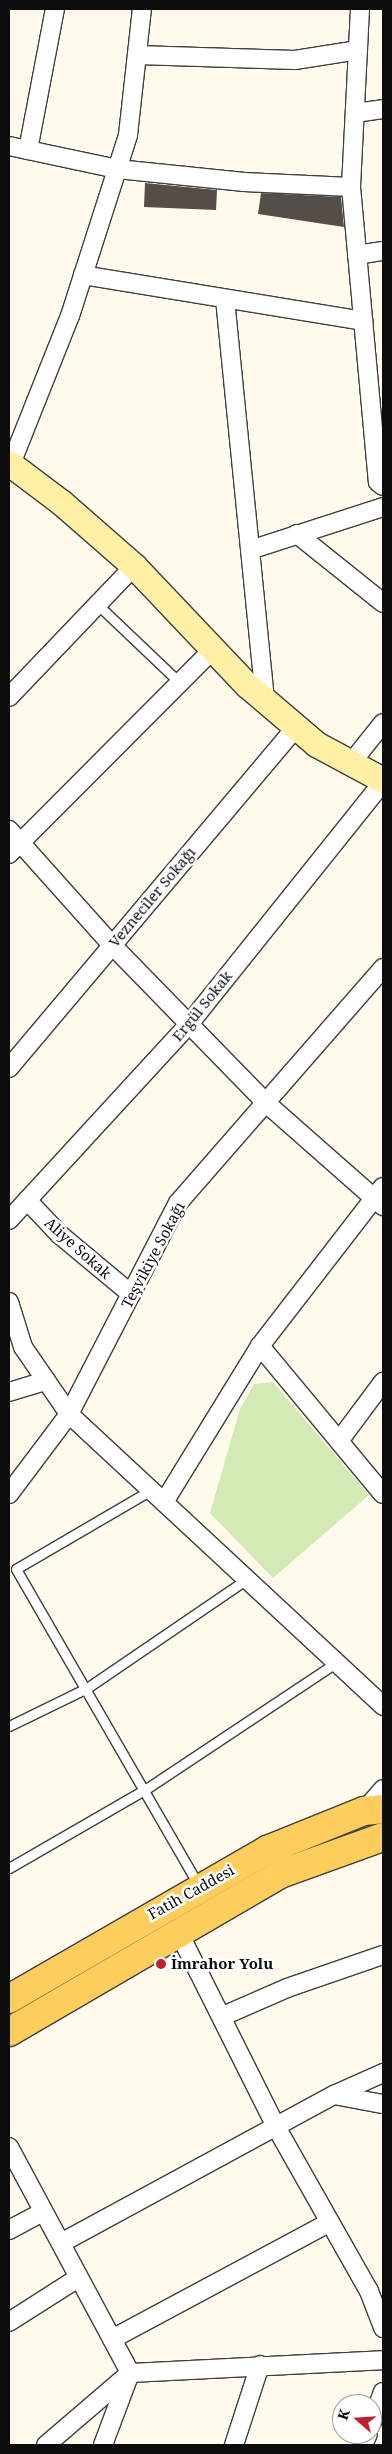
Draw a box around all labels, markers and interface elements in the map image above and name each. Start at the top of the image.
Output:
street label: Vezneciler Sokağı [105,843,199,951]
street label: Ergül Sokak [168,967,236,1045]
street label: Teşvikiye Sokağı [117,1199,189,1311]
street label: Aliye Sokak [41,1213,115,1283]
street label: Fatih Caddesi [145,1861,237,1923]
place label: İmrahor Yolu [171,1955,273,1973]
marker: İmrahor Yolu [155,1958,167,1970]
north arrow [332,2394,382,2444]
text: K [333,2406,354,2422]

